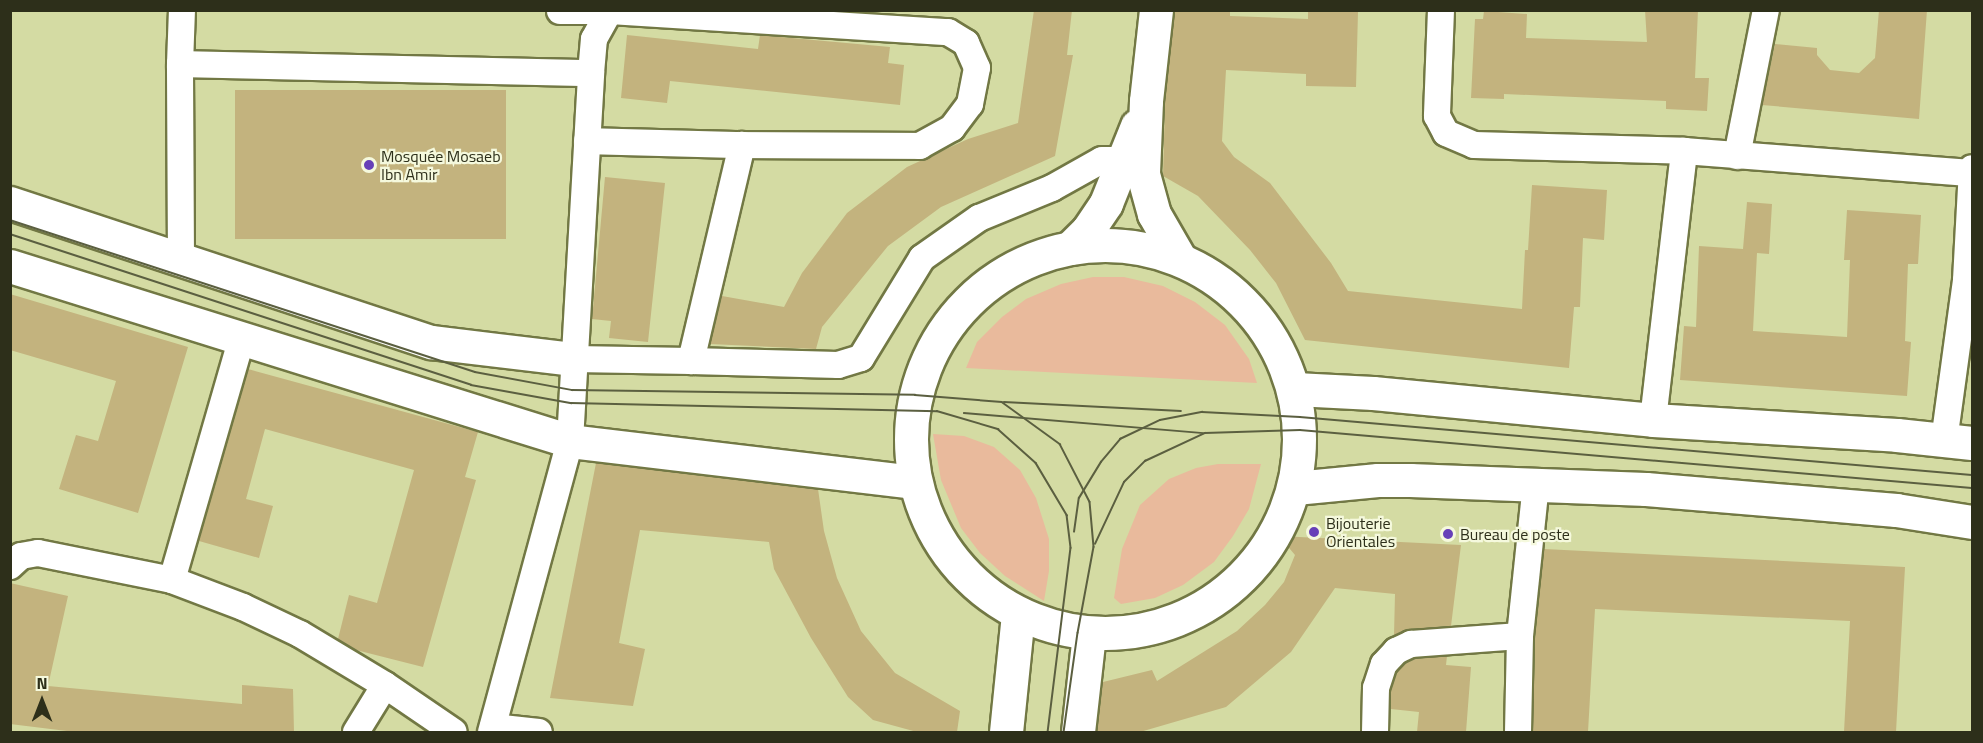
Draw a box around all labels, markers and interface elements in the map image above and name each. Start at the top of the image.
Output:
place label: Mosquée Mosaeb Ibn Amir [381,146,501,184]
marker: Mosquée Mosaeb Ibn Amir [362,158,376,172]
place label: Bijouterie Orientales [1326,513,1395,551]
place label: Bureau de poste [1460,524,1570,544]
marker: Bijouterie Orientales [1307,525,1321,539]
marker: Bureau de poste [1441,527,1455,541]
north arrow [12,671,72,731]
text: N [36,671,48,695]

